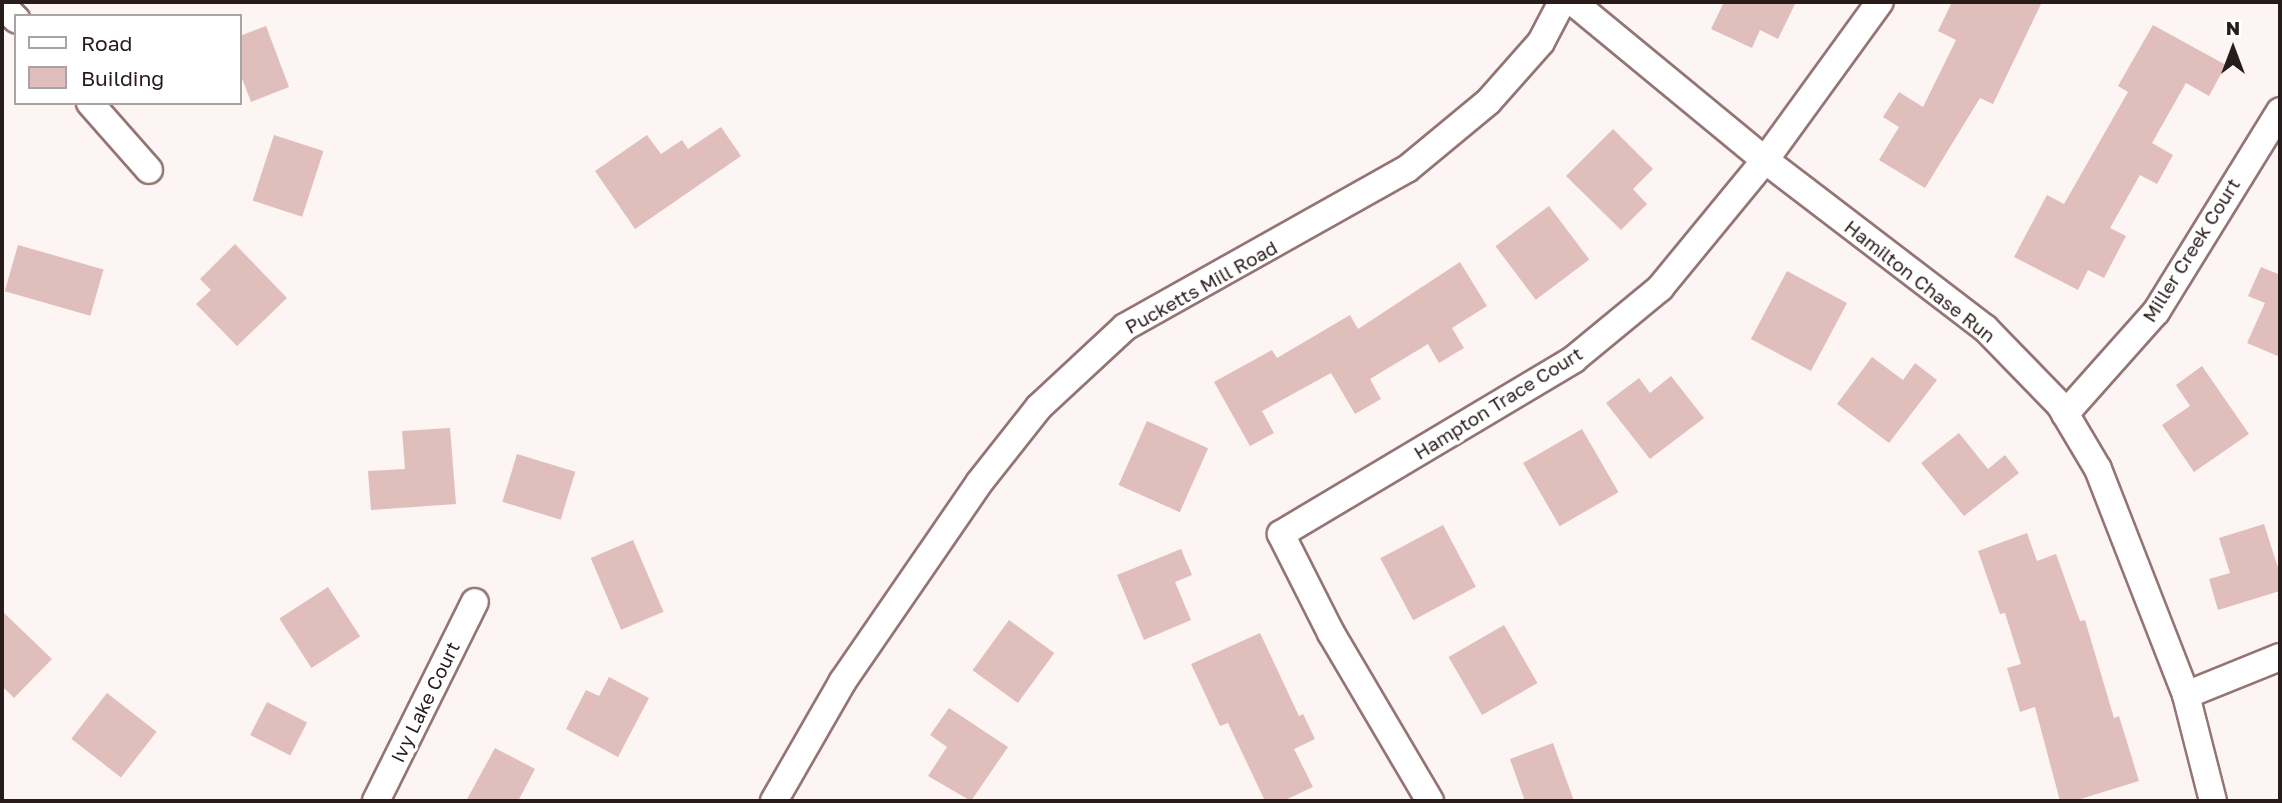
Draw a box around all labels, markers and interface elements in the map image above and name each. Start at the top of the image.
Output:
legend [14,14,242,105]
north arrow [2198,14,2268,84]
text: N [2226,16,2240,39]
text: Road [81,30,132,56]
text: Building [81,65,164,91]
street label: Miller Creek Court [2137,174,2245,326]
street label: Hamilton Chase Run [1840,215,2000,347]
street label: Pucketts Mill Road [1121,236,1281,338]
street label: Hampton Trace Court [1410,342,1586,464]
street label: Ivy Lake Court [386,638,464,766]

